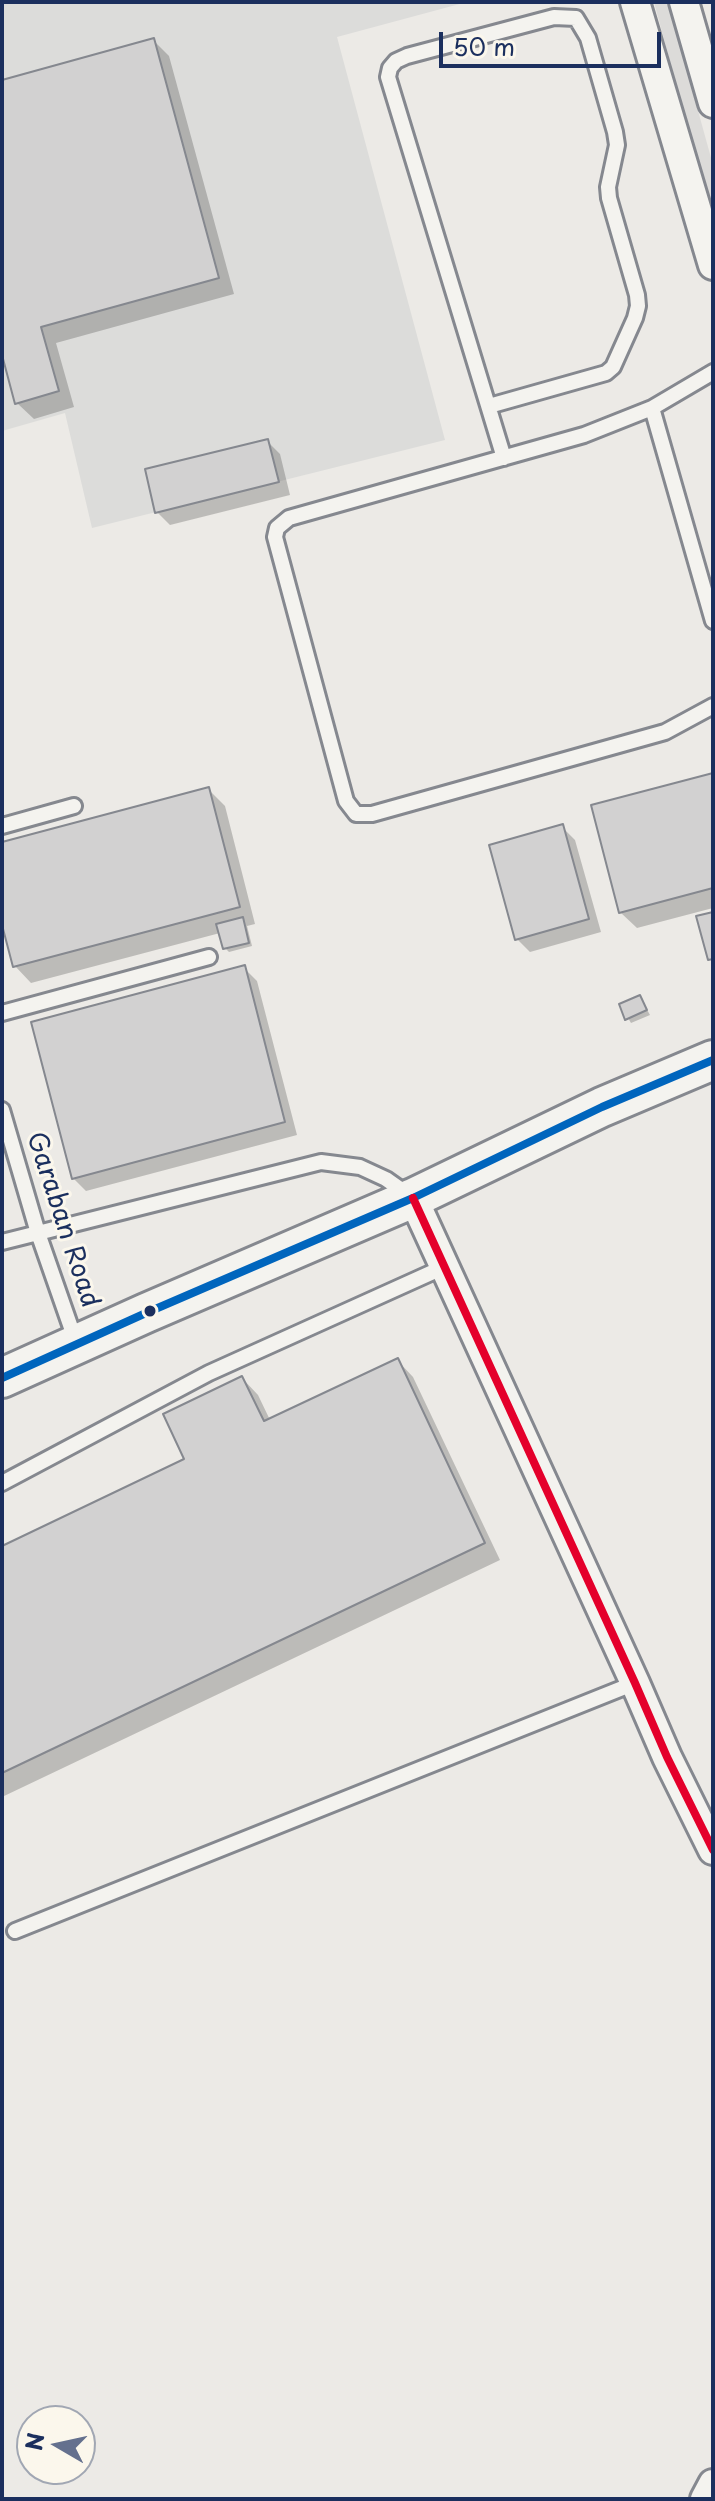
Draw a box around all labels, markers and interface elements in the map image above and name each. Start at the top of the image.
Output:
scale bar [443,16,665,66]
text: 50 m [453,28,515,64]
street label: Garaban Road [19,1128,105,1312]
unlabelled marker [142,1303,158,1319]
north arrow [16,2405,96,2485]
text: N [16,2430,51,2453]

